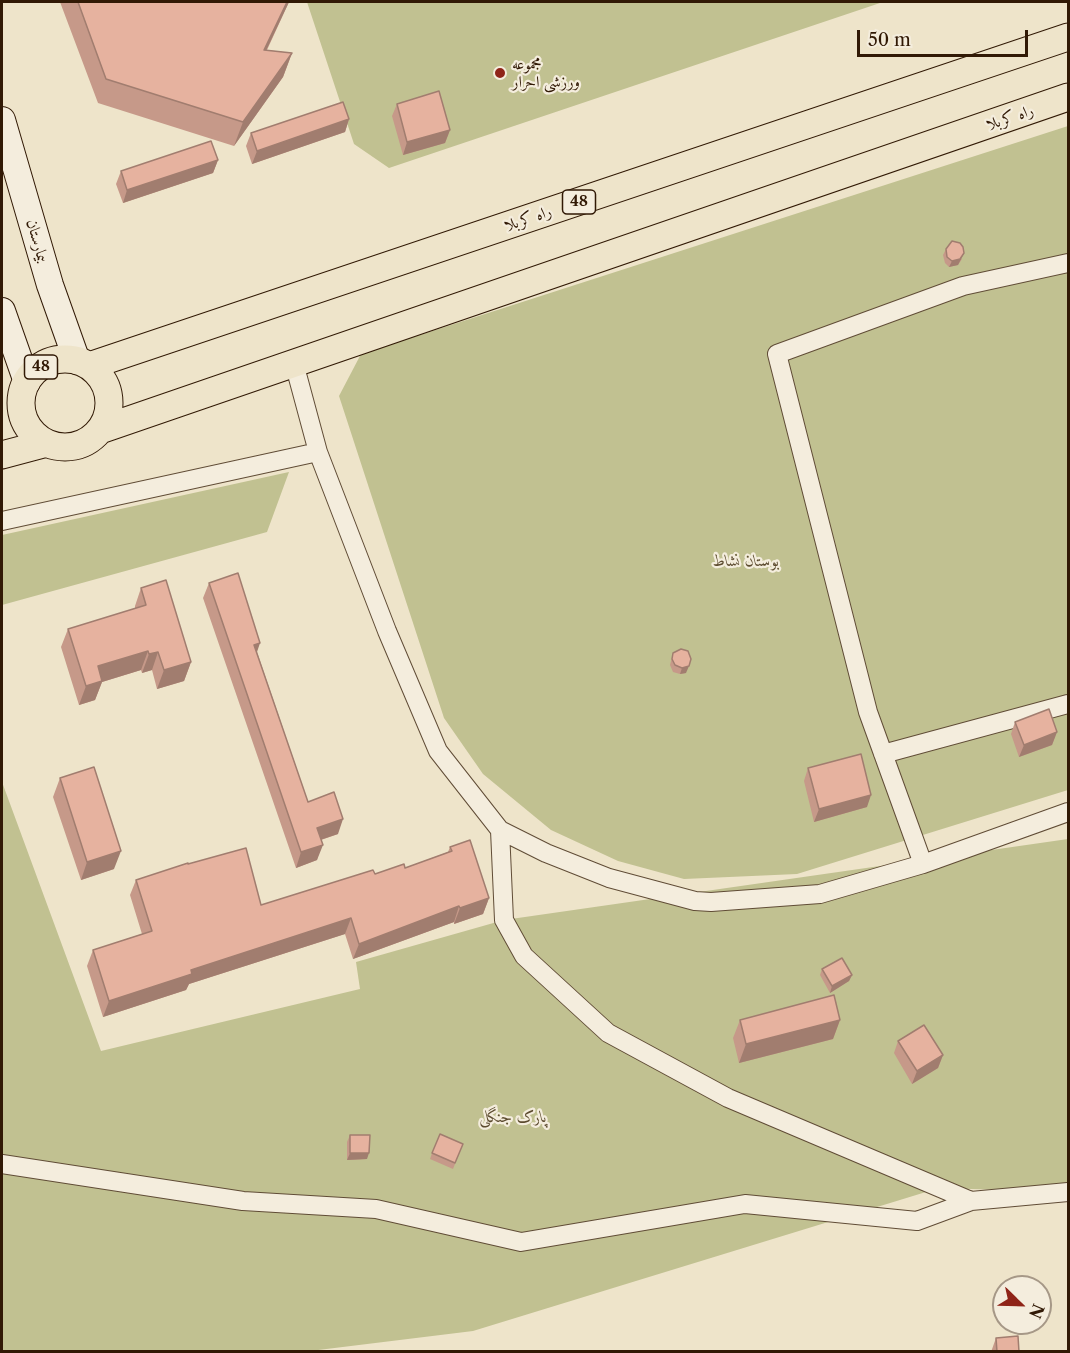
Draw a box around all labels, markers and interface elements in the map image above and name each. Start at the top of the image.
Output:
scale bar [860,18,1031,56]
text: 50 m [868,29,911,51]
place label: مجموعه ورزشی احرار [512,54,580,92]
marker: مجموعه ورزشی احرار [493,66,507,80]
street label: راه کربلا [984,101,1036,135]
road number: 48 [562,190,596,214]
street label: راه کربلا [502,202,554,236]
street label: بیمارستان [22,217,52,265]
road number: 48 [24,355,57,379]
park label: بوستان نشاط [713,551,779,571]
park label: پارک جنگلی [479,1107,547,1127]
north arrow [992,1275,1052,1335]
text: N [1025,1301,1049,1322]

